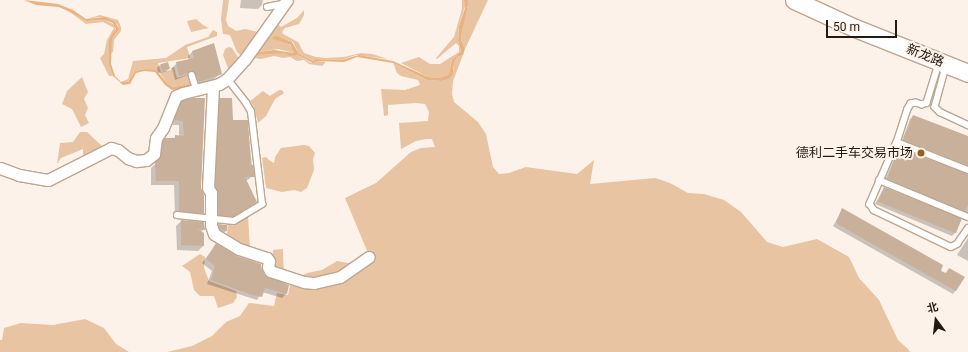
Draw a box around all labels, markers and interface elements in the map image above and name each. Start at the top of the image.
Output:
scale bar [828,12,899,38]
text: 50 m [833,20,860,34]
street label: 新龙路 [904,41,946,71]
place label: 德利二手车交易市场 [796,145,913,161]
marker: 德利二手车交易市场 [916,148,926,158]
north arrow [916,300,956,340]
text: 北 [926,300,940,316]

